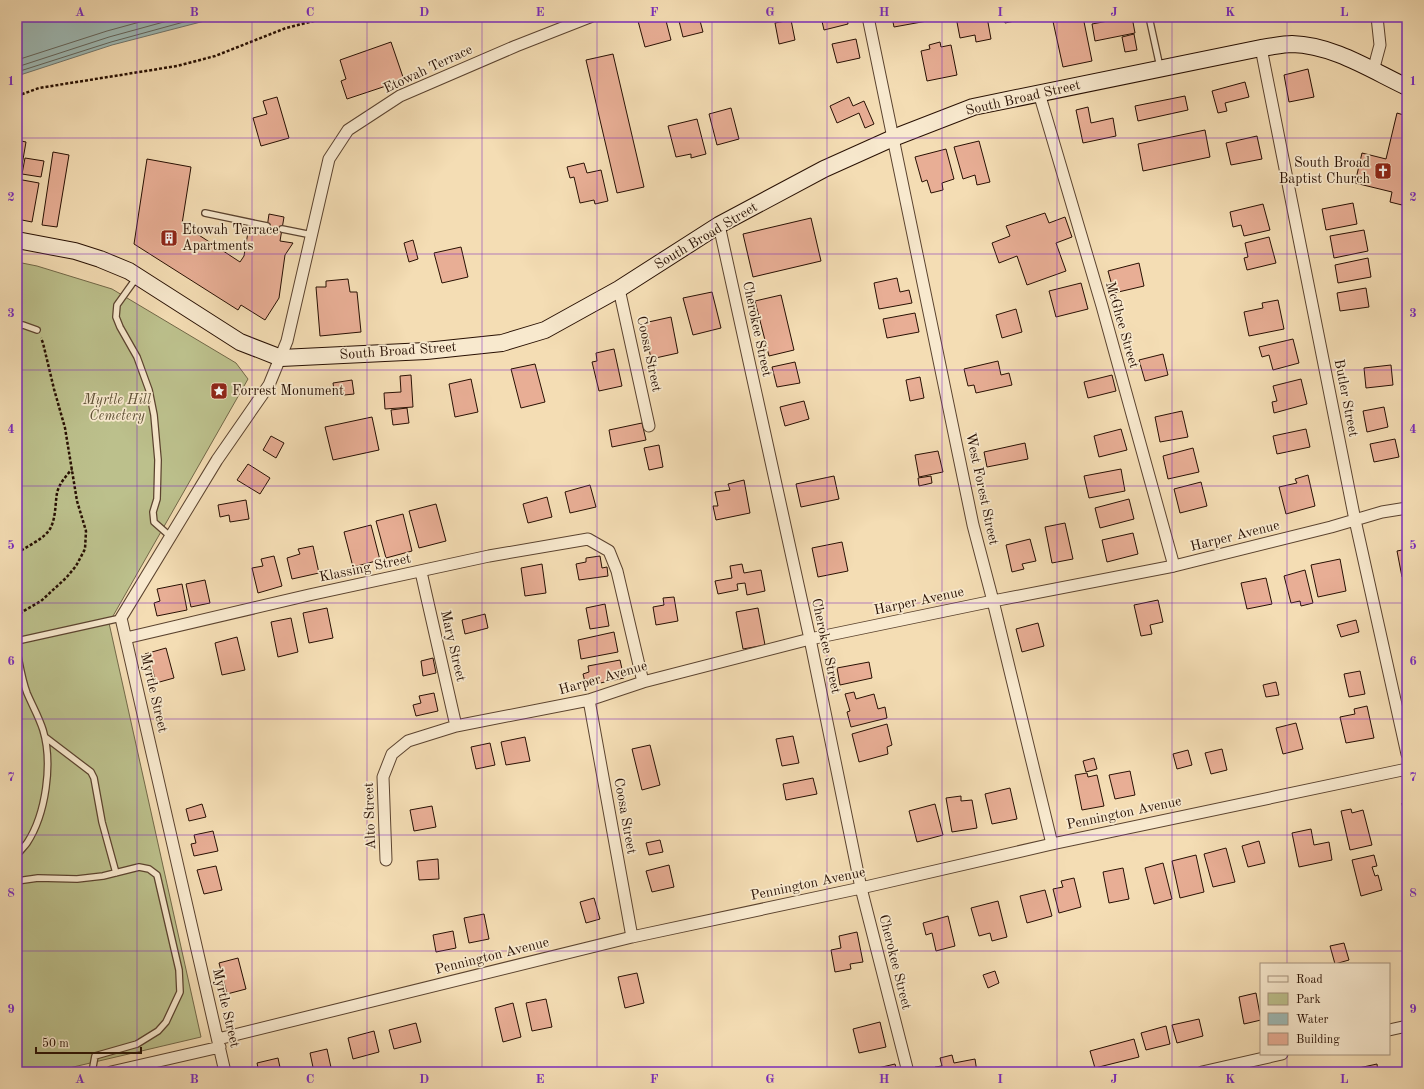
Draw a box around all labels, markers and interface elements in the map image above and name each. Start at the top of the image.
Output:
text: A [75,6,85,19]
text: B [189,6,199,19]
text: C [306,6,314,19]
text: D [419,6,429,19]
text: E [536,6,545,19]
text: F [650,6,659,19]
text: G [765,6,775,19]
text: H [879,6,890,19]
text: I [997,6,1003,19]
text: J [1110,6,1118,19]
text: K [1225,6,1235,19]
text: L [1340,6,1349,19]
street label: Etowah Terrace [381,42,475,96]
text: 1 [7,75,15,88]
text: 1 [1409,75,1417,88]
street label: South Broad Street [964,78,1082,118]
place label: South Broad Baptist Church [1279,156,1370,186]
church icon: South Broad Baptist Church [1373,161,1393,181]
text: 2 [7,191,15,204]
text: 2 [1409,191,1417,204]
street label: South Broad Street [652,200,760,272]
place label: Etowah Terrace Apartments [182,223,279,253]
building icon: Etowah Terrace Apartments [159,228,179,248]
street label: Cherokee Street [740,280,774,378]
street label: McGhee Street [1103,280,1141,370]
text: 3 [7,307,15,320]
text: 3 [1409,307,1417,320]
street label: Coosa Street [634,315,664,393]
street label: South Broad Street [339,340,457,362]
street label: Butler Street [1332,358,1360,438]
place icon: Forrest Monument [209,381,229,401]
place label: Forrest Monument [232,384,344,398]
park label: Myrtle Hill Cemetery [82,393,151,424]
text: 4 [7,423,15,436]
text: 4 [1409,423,1417,436]
street label: West Forest Street [963,432,1001,547]
street label: Harper Avenue [1189,518,1281,554]
text: 5 [7,539,15,552]
text: 5 [1409,539,1417,552]
street label: Klassing Street [318,551,412,585]
street label: Harper Avenue [873,585,965,617]
street label: Cherokee Street [809,597,843,695]
street label: Mary Street [438,609,468,683]
street label: Myrtle Street [138,652,170,734]
text: 6 [7,655,15,668]
text: 6 [1409,655,1417,668]
street label: Harper Avenue [557,659,649,697]
text: 7 [7,771,15,784]
text: 7 [1409,771,1417,784]
street label: Coosa Street [611,777,639,855]
street label: Alto Street [362,782,378,850]
street label: Pennington Avenue [1065,794,1183,832]
street label: Pennington Avenue [749,865,867,903]
text: 8 [7,887,15,900]
text: 8 [1409,887,1417,900]
street label: Cherokee Street [876,913,914,1011]
street label: Pennington Avenue [434,935,550,977]
legend [1260,963,1390,1055]
street label: Myrtle Street [210,967,242,1049]
text: Road [1296,974,1323,986]
text: Park [1296,994,1321,1006]
text: 9 [7,1003,15,1016]
text: 9 [1409,1003,1417,1016]
text: Water [1296,1014,1329,1026]
scale bar [36,1029,141,1055]
text: Building [1296,1034,1340,1046]
text: 50 m [42,1037,69,1050]
text: A [75,1073,85,1086]
text: B [189,1073,199,1086]
text: C [306,1073,314,1086]
text: D [419,1073,429,1086]
text: E [536,1073,545,1086]
text: F [650,1073,659,1086]
text: G [765,1073,775,1086]
text: H [879,1073,890,1086]
text: I [997,1073,1003,1086]
text: J [1110,1073,1118,1086]
text: K [1225,1073,1235,1086]
text: L [1340,1073,1349,1086]

